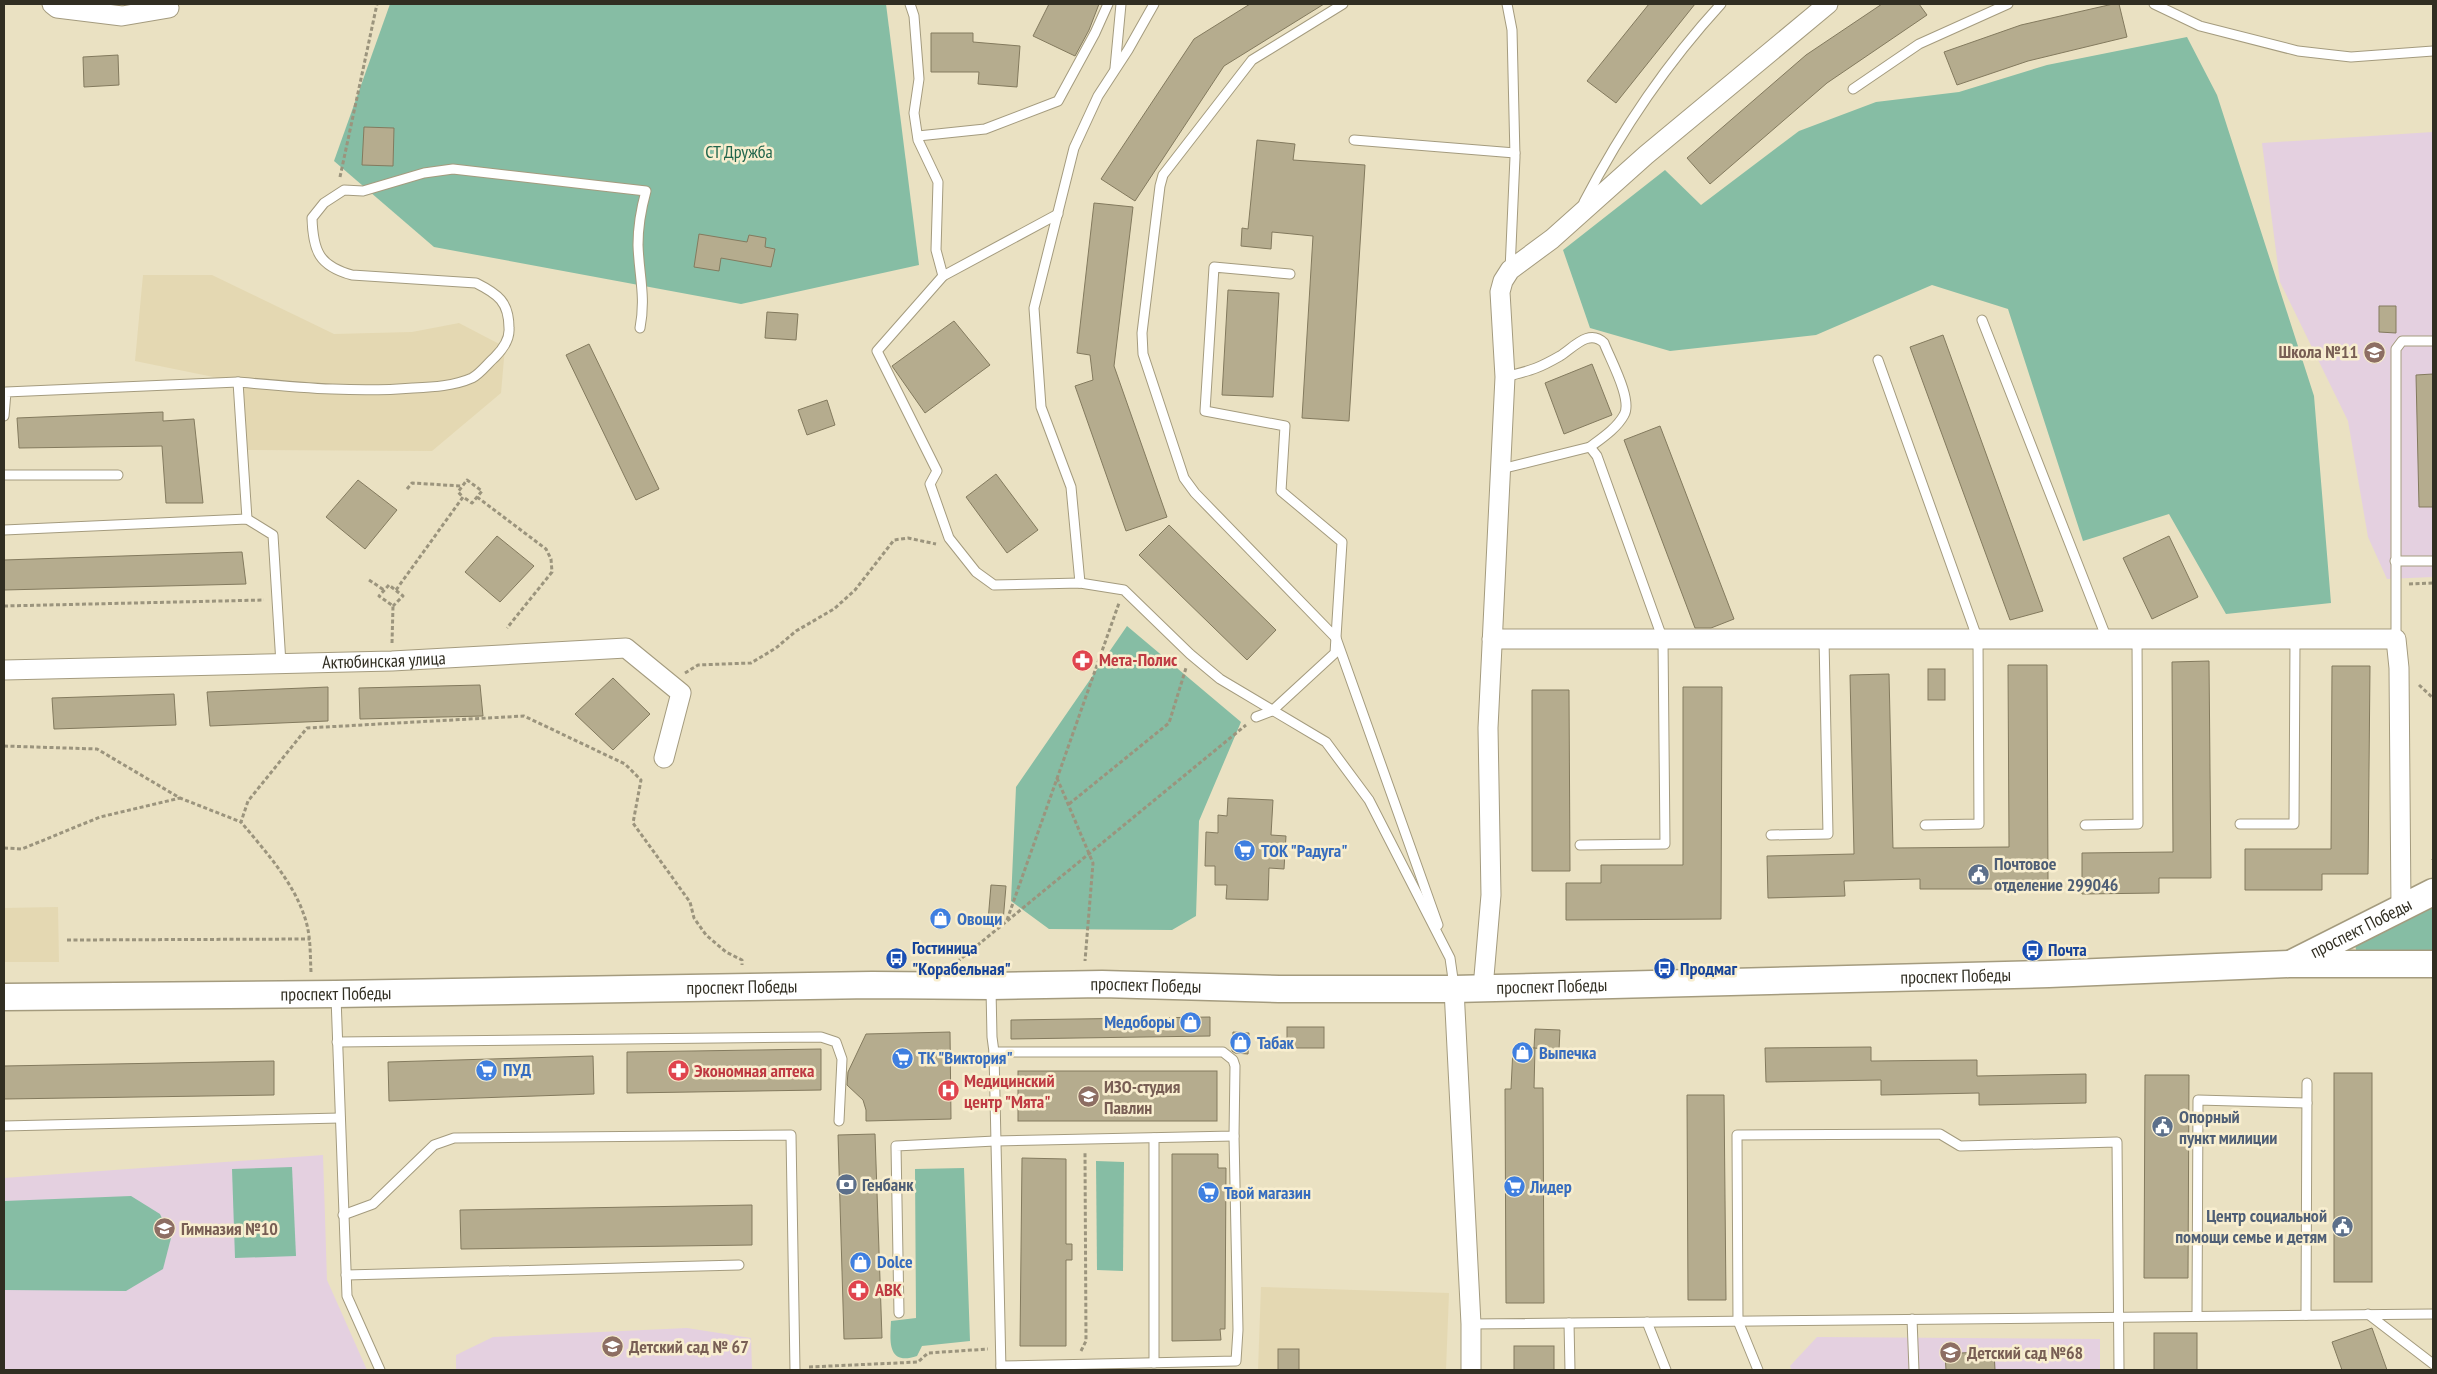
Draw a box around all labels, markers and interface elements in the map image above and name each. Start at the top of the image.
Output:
park label: СТ Дружба [705,140,773,163]
place label: Школа №11 [2279,340,2358,363]
school or university icon: Школа №11 [2362,340,2386,364]
street label: Актюбинская улица [322,646,446,674]
pharmacy icon: Мета-Полис [1071,648,1095,672]
place label: Мета-Полис [1099,648,1178,671]
supermarket icon: ТОК "Радуга" [1233,839,1257,863]
place label: ТОК "Радуга" [1261,839,1348,862]
place label: Почтовое отделение 299046 [1994,852,2118,896]
public building icon: Почтовое отделение 299046 [1966,862,1990,886]
street label: проспект Победы [2306,893,2415,963]
shop icon: Овощи [929,907,953,931]
place label: Овощи [957,907,1002,930]
place label: Гостиница "Корабельная" [912,936,1011,980]
bus stop icon: Почта [2020,938,2044,962]
place label: Почта [2048,938,2087,961]
bus stop icon: Гостиница "Корабельная" [884,946,908,970]
bus stop icon: Продмаг [1652,957,1676,981]
place label: Продмаг [1680,957,1737,980]
street label: проспект Победы [1900,963,2011,989]
street label: проспект Победы [1090,972,1202,998]
street label: проспект Победы [1496,973,1607,999]
street label: проспект Победы [686,974,798,999]
street label: проспект Победы [280,981,392,1006]
place label: Медоборы [1104,1010,1175,1033]
shop icon: Медоборы [1179,1010,1203,1034]
shop icon: Табак [1229,1031,1253,1055]
place label: Табак [1257,1031,1295,1054]
shop icon: Выпечка [1511,1041,1535,1065]
place label: Выпечка [1539,1041,1596,1064]
supermarket icon: ТК "Виктория" [890,1046,914,1070]
place label: ТК "Виктория" [918,1046,1013,1069]
supermarket icon: ПУД [475,1058,499,1082]
place label: ПУД [503,1058,532,1081]
pharmacy icon: Экономная аптека [666,1059,690,1083]
place label: Экономная аптека [694,1059,814,1082]
place label: Медицинский центр "Мята" [964,1069,1055,1113]
place label: ИЗО-студия Павлин [1104,1075,1180,1119]
hospital icon: Медицинский центр "Мята" [936,1079,960,1103]
school or university icon: ИЗО-студия Павлин [1076,1085,1100,1109]
place label: Опорный пункт милиции [2179,1105,2277,1149]
public building icon: Опорный пункт милиции [2151,1115,2175,1139]
bank icon: Генбанк [834,1173,858,1197]
place label: Генбанк [862,1173,914,1196]
supermarket icon: Лидер [1502,1175,1526,1199]
place label: Лидер [1529,1175,1572,1198]
supermarket icon: Твой магазин [1196,1181,1220,1205]
place label: Твой магазин [1224,1181,1311,1204]
place label: Центр социальной помощи семье и детям [2175,1204,2327,1248]
public building icon: Центр социальной помощи семье и детям [2331,1214,2355,1238]
school or university icon: Гимназия №10 [153,1217,177,1241]
place label: Гимназия №10 [181,1217,278,1240]
shop icon: Dolce [849,1250,873,1274]
place label: Dolce [877,1250,913,1273]
pharmacy icon: АВК [847,1278,871,1302]
place label: АВК [874,1278,903,1301]
school or university icon: Детский сад № 67 [601,1335,625,1359]
place label: Детский сад № 67 [629,1335,749,1358]
school or university icon: Детский сад №68 [1939,1341,1963,1365]
place label: Детский сад №68 [1967,1341,2083,1364]

